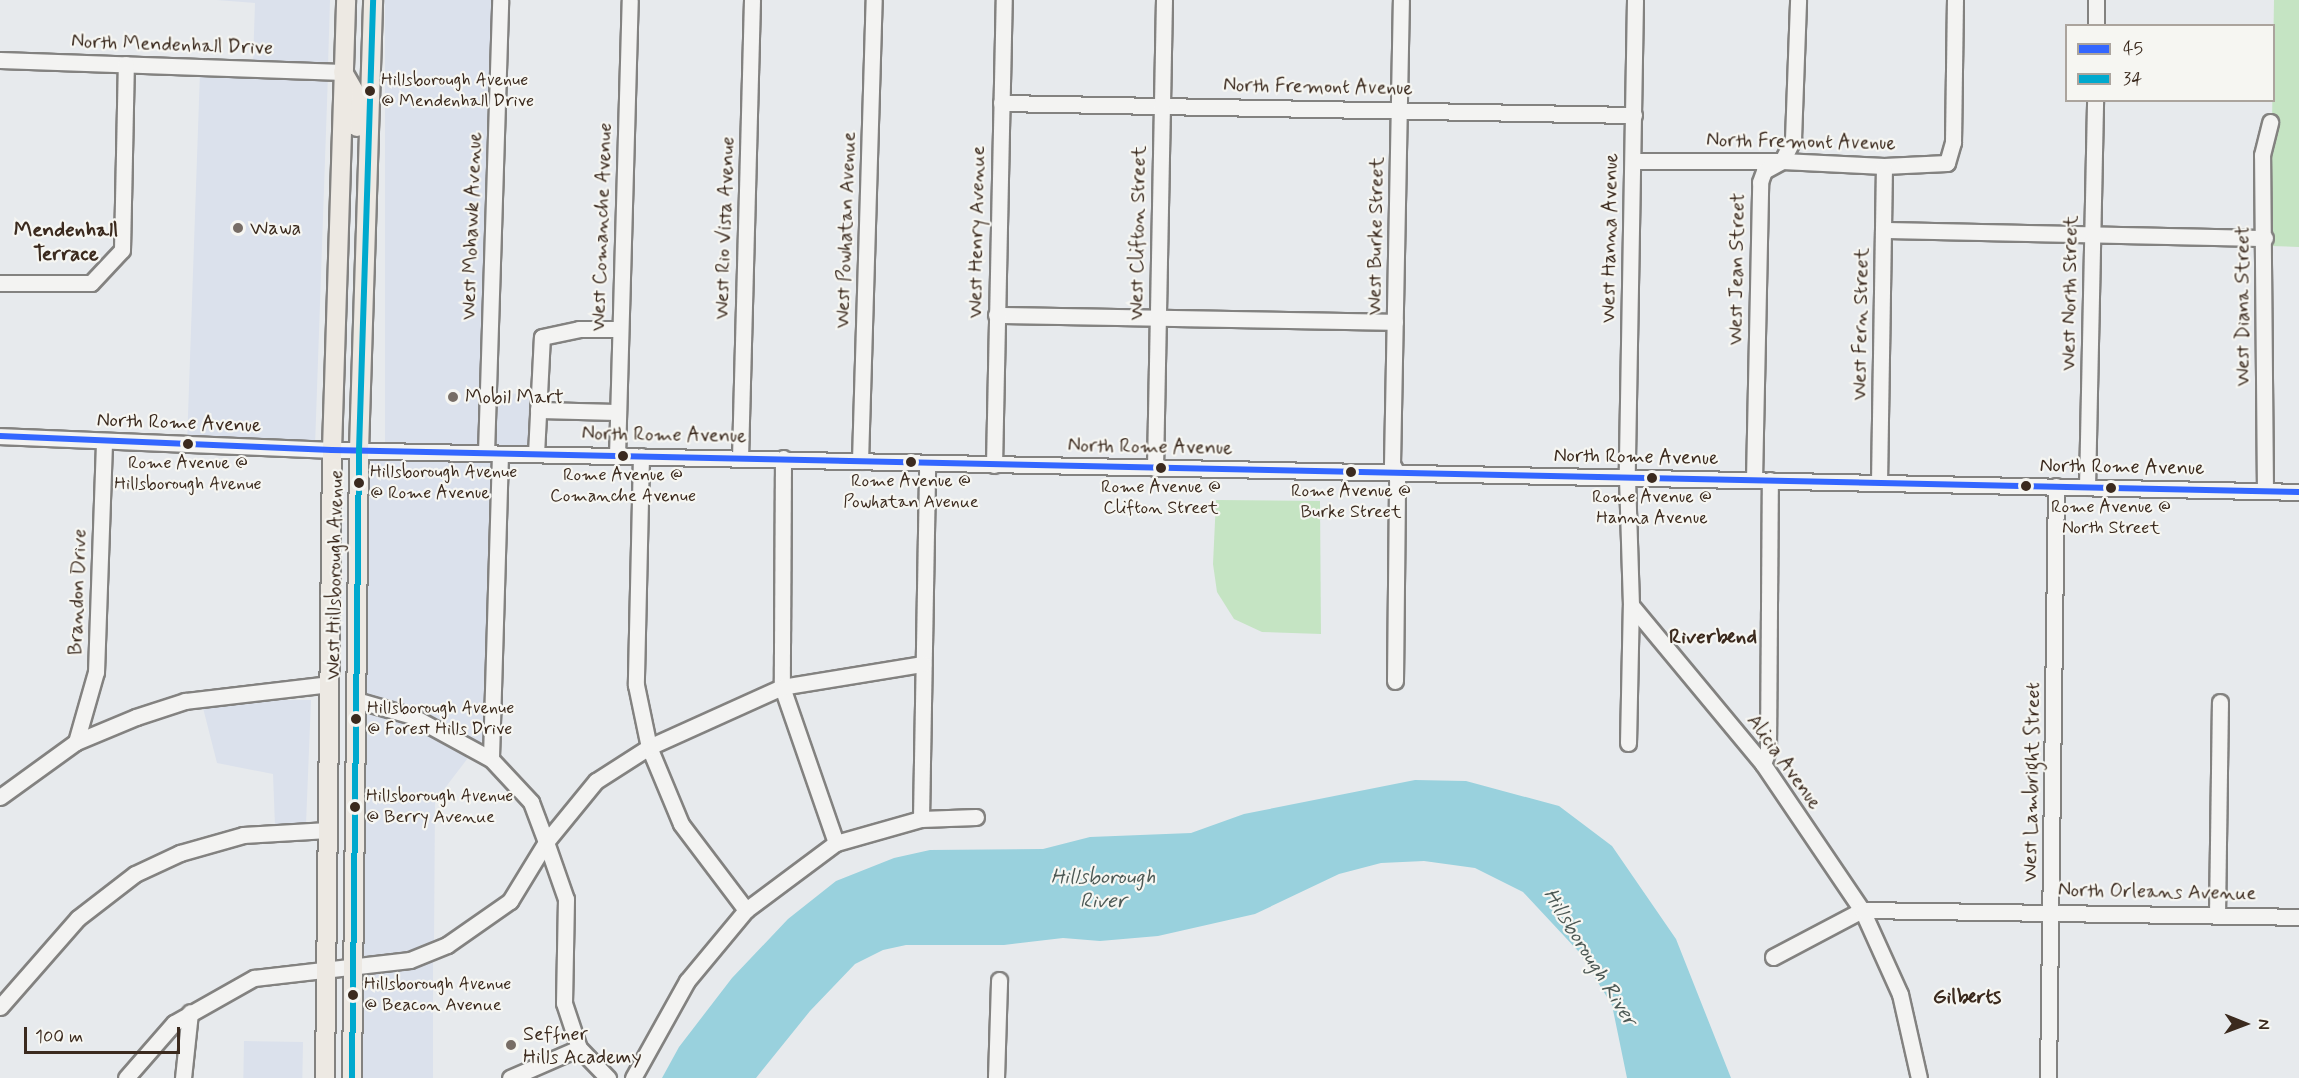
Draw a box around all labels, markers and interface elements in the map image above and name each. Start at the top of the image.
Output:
legend [2065,24,2275,102]
street label: North Mendenhall Drive [71,30,273,60]
text: 45 [2123,37,2143,61]
text: 34 [2123,67,2142,91]
place label: Hillsborough Avenue @ Mendenhall Drive [381,70,533,112]
street label: North Fremont Avenue [1220,73,1416,101]
marker: Hillsborough Avenue @ Mendenhall Drive [364,85,376,97]
street label: West Comanche Avenue [586,121,618,333]
street label: North Fremont Avenue [1703,128,1899,156]
street label: West Powhatan Avenue [831,131,861,329]
street label: West Mohawk Avenue [457,133,487,319]
street label: West Rio Vista Avenue [710,135,740,321]
street label: West Clifton Street [1124,145,1152,321]
street label: West Henry Avenue [964,148,990,316]
street label: West Hanna Avenue [1596,151,1624,325]
street label: West Burke Street [1363,157,1389,315]
street label: West Jean Street [1724,193,1750,345]
street label: West North Street [2057,215,2083,371]
place label: Wawa [250,216,301,240]
district label: Mendenhall Terrace [14,217,118,267]
marker: Wawa [231,221,245,235]
street label: West Diana Street [2231,226,2255,386]
street label: West Fern Street [1848,247,1874,401]
place label: Mobil Mart [465,385,562,409]
marker: Mobil Mart [446,390,460,404]
street label: North Rome Avenue [95,408,263,438]
street label: North Rome Avenue [580,422,748,448]
street label: North Rome Avenue [1066,434,1234,460]
marker: Rome Avenue @ Hillsborough Avenue [182,438,194,450]
street label: North Rome Avenue [1552,444,1720,470]
marker: Rome Avenue @ Comanche Avenue [617,450,629,462]
place label: Rome Avenue @ Hillsborough Avenue [113,453,263,496]
street label: North Rome Avenue [2038,454,2206,480]
marker: Rome Avenue @ Powhatan Avenue [905,456,917,468]
place label: Hillsborough Avenue @ Rome Avenue [370,462,521,504]
marker: Rome Avenue @ Clifton Street [1155,462,1167,474]
place label: Rome Avenue @ Comanche Avenue [549,465,697,508]
marker: Rome Avenue @ Burke Street [1345,466,1357,478]
street label: West Hillsborough Avenue [321,468,349,682]
place label: Rome Avenue @ Powhatan Avenue [843,471,979,514]
marker: Rome Avenue @ Hanna Avenue [1646,472,1658,484]
marker: Hillsborough Avenue @ Rome Avenue [353,477,365,489]
place label: Rome Avenue @ Clifton Street [1100,477,1222,520]
unlabelled marker [2020,480,2032,492]
place label: Rome Avenue @ Burke Street [1290,481,1412,524]
marker: Rome Avenue @ North Street [2105,482,2117,494]
place label: Rome Avenue @ Hanna Avenue [1591,487,1713,530]
place label: Rome Avenue @ North Street [2050,497,2172,540]
street label: Brandon Drive [64,529,92,655]
district label: Riverbend [1669,624,1757,650]
street label: West Lambright Street [2018,680,2046,884]
place label: Hillsborough Avenue @ Forest Hills Drive [367,698,518,740]
street label: Alicia Avenue [1740,708,1828,816]
marker: Hillsborough Avenue @ Forest Hills Drive [350,713,362,725]
place label: Hillsborough Avenue @ Berry Avenue [366,786,517,828]
marker: Hillsborough Avenue @ Berry Avenue [349,801,361,813]
water label: Hillsborough River [1051,864,1155,914]
street label: North Orleans Avenue [2060,878,2254,906]
water label: Hillsborough River [1538,884,1642,1030]
place label: Hillsborough Avenue @ Beacon Avenue [364,974,515,1016]
district label: Gilberts [1933,984,2001,1010]
marker: Hillsborough Avenue @ Beacon Avenue [347,989,359,1001]
north arrow [2215,994,2275,1054]
scale bar [27,1015,183,1053]
text: N [2253,1019,2274,1030]
place label: Seffner Hills Academy [523,1022,645,1069]
text: 100 m [35,1025,83,1049]
marker: Seffner Hills Academy [504,1038,518,1052]

